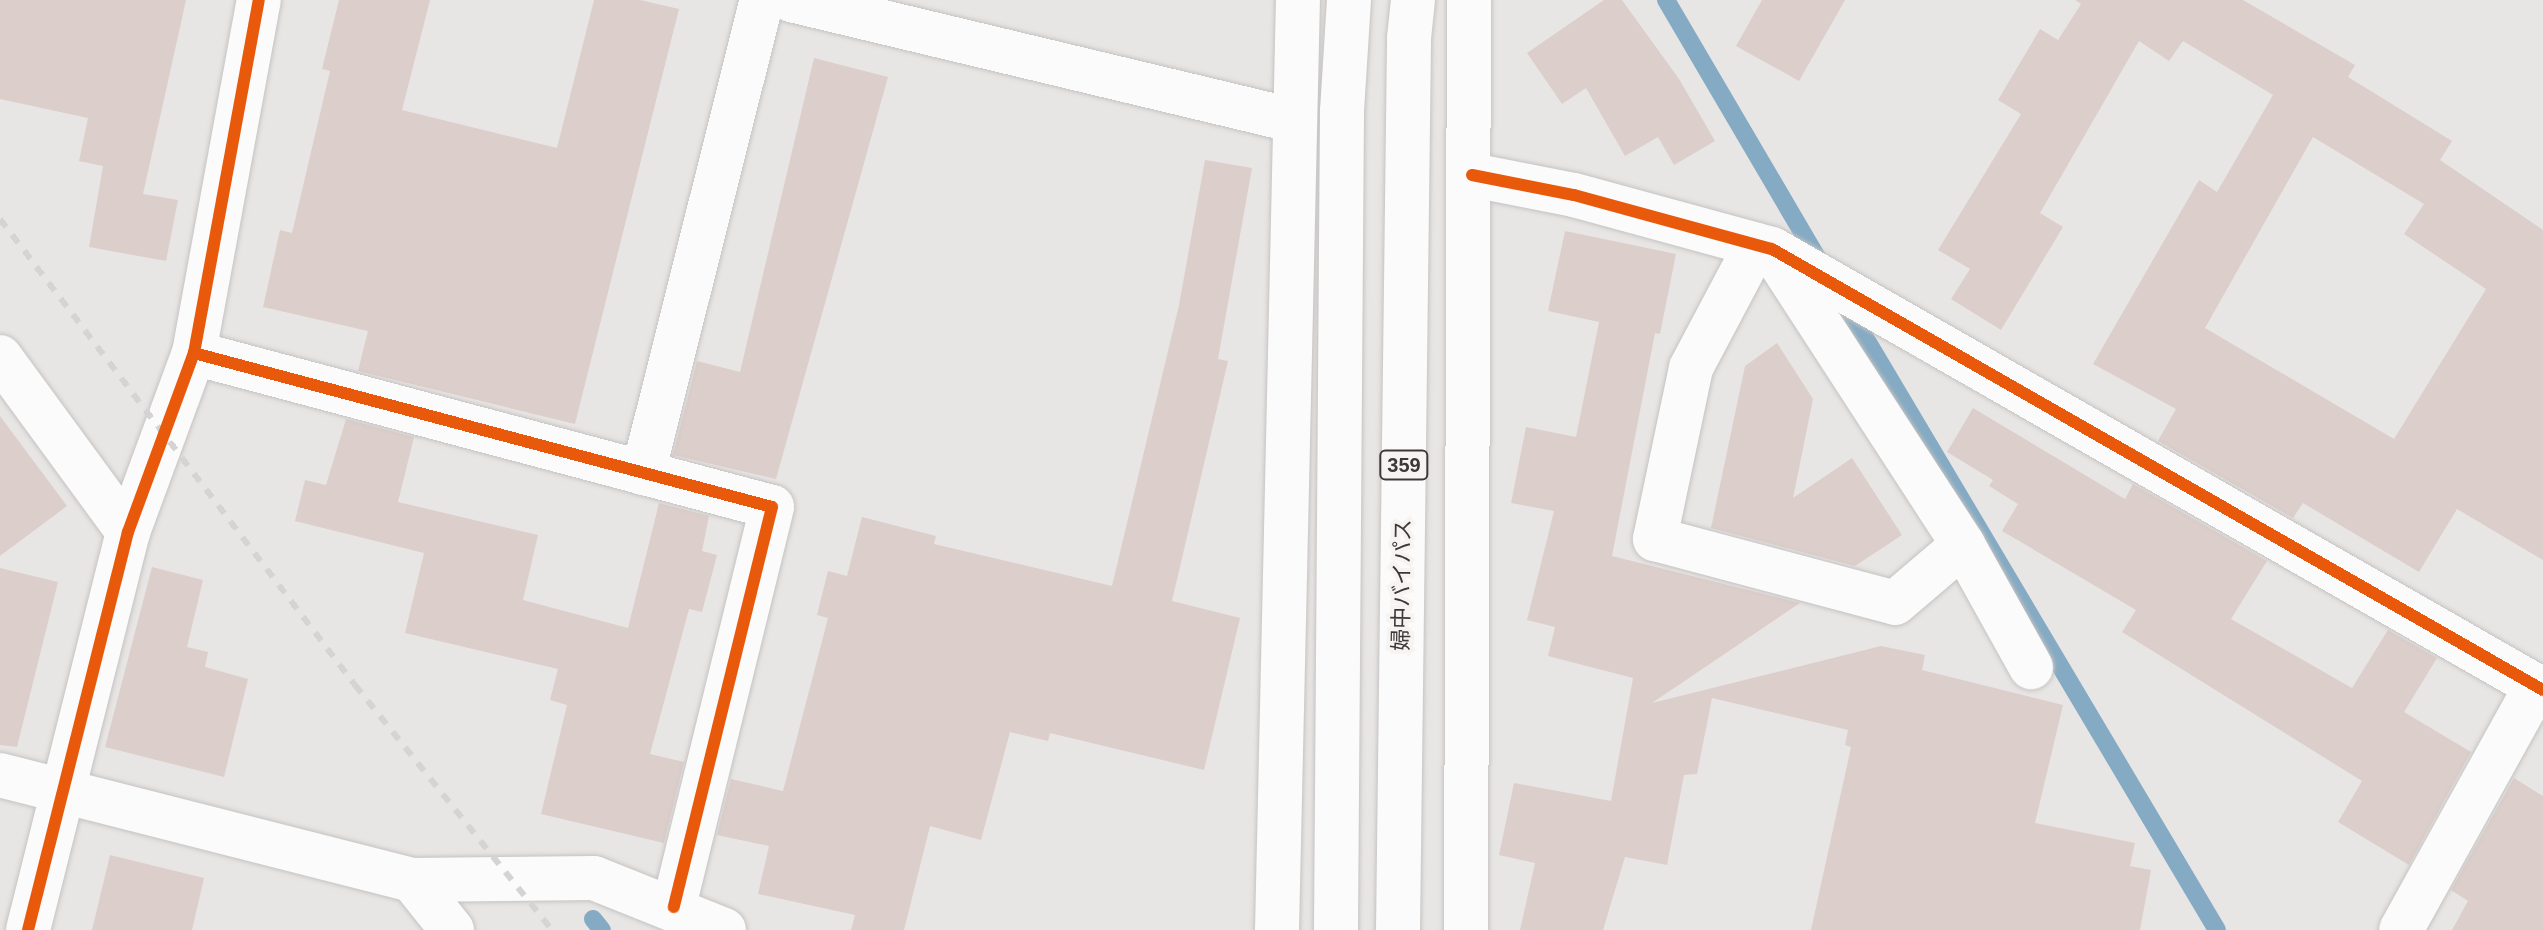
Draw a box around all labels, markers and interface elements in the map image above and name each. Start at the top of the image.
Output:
road number: 359 [1378,449,1430,481]
street label: 婦中バイパス [1388,519,1416,651]

